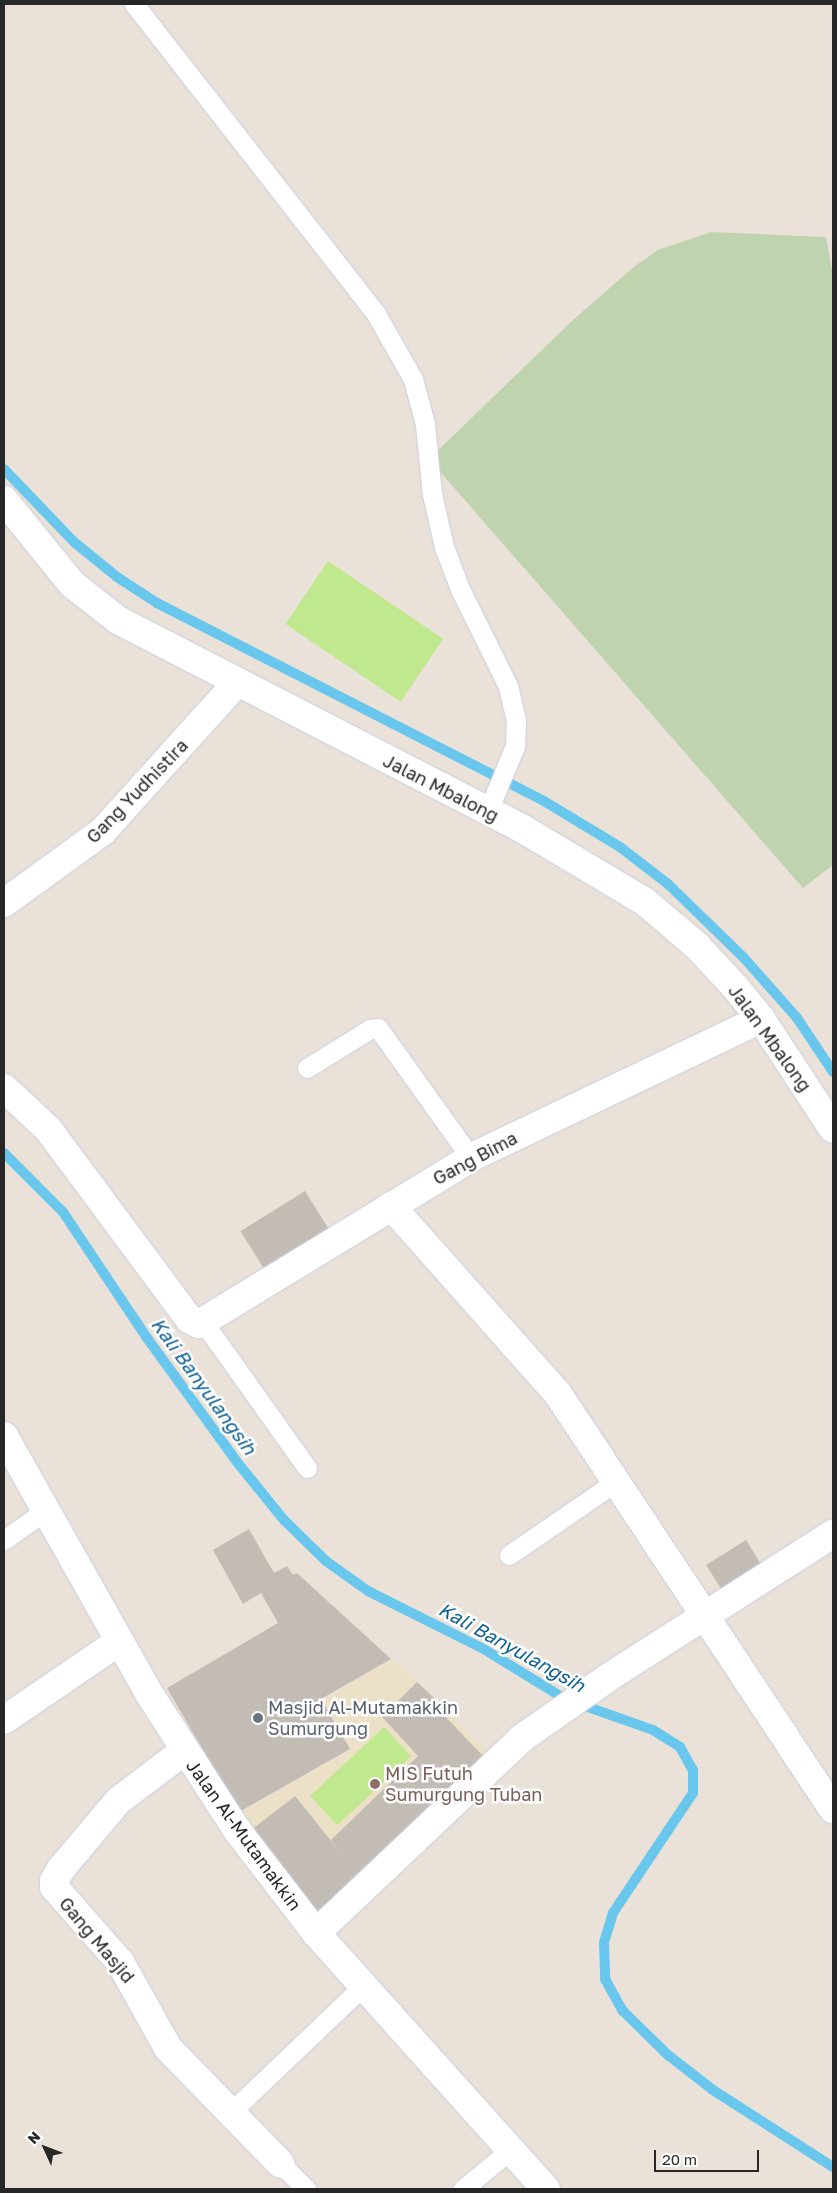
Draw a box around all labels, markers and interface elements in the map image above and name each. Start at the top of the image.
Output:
street label: Gang Yudhistira [82,734,192,848]
street label: Jalan Mbalong [380,750,502,826]
street label: Jalan Mbalong [724,980,816,1096]
street label: Gang Bima [429,1127,521,1189]
water label: Kali Banyulangsih [147,1313,261,1459]
water label: Kali Banyulangsih [435,1597,589,1697]
place label: Masjid Al-Mutamakkin Sumurgung [268,1697,458,1740]
marker: Masjid Al-Mutamakkin Sumurgung [252,1712,264,1724]
street label: Jalan Al-Mutamakkin [182,1755,306,1915]
place label: MIS Futuh Sumurgung Tuban [385,1763,542,1806]
marker: MIS Futuh Sumurgung Tuban [369,1778,381,1790]
street label: Gang Masjid [55,1893,139,1987]
north arrow [20,2123,70,2173]
text: N [24,2128,44,2147]
scale bar [657,2140,762,2172]
text: 20 m [662,2150,697,2168]

